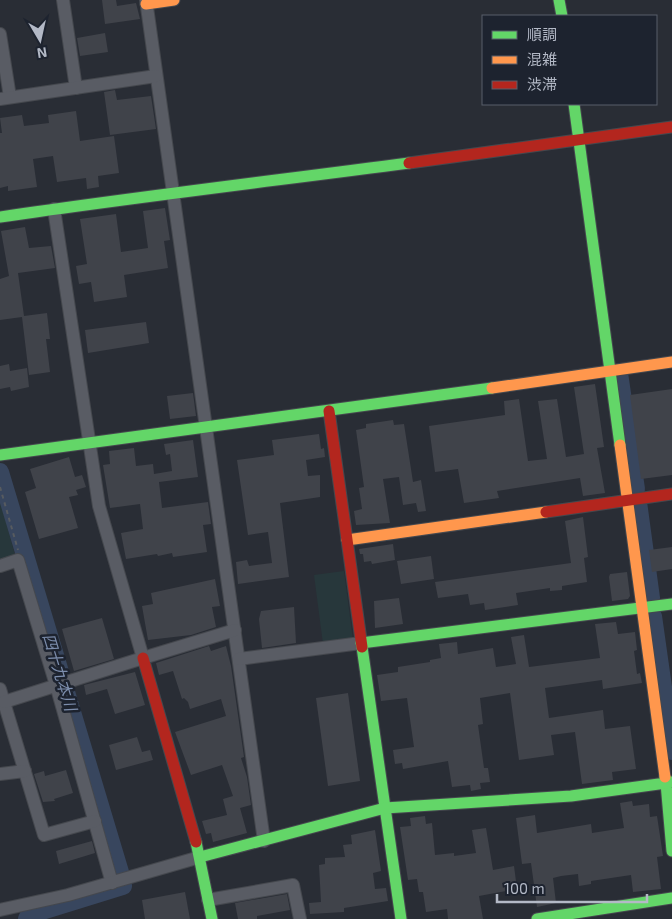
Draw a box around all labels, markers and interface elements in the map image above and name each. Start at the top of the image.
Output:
north arrow [15,15,65,65]
legend [482,15,657,105]
text: 順調 [527,25,557,43]
text: N [36,44,48,63]
text: 混雑 [527,50,557,68]
text: 渋滞 [527,75,557,93]
water label: 四十九本川 [40,631,82,715]
scale bar [497,872,647,904]
text: 100 m [504,879,545,897]

